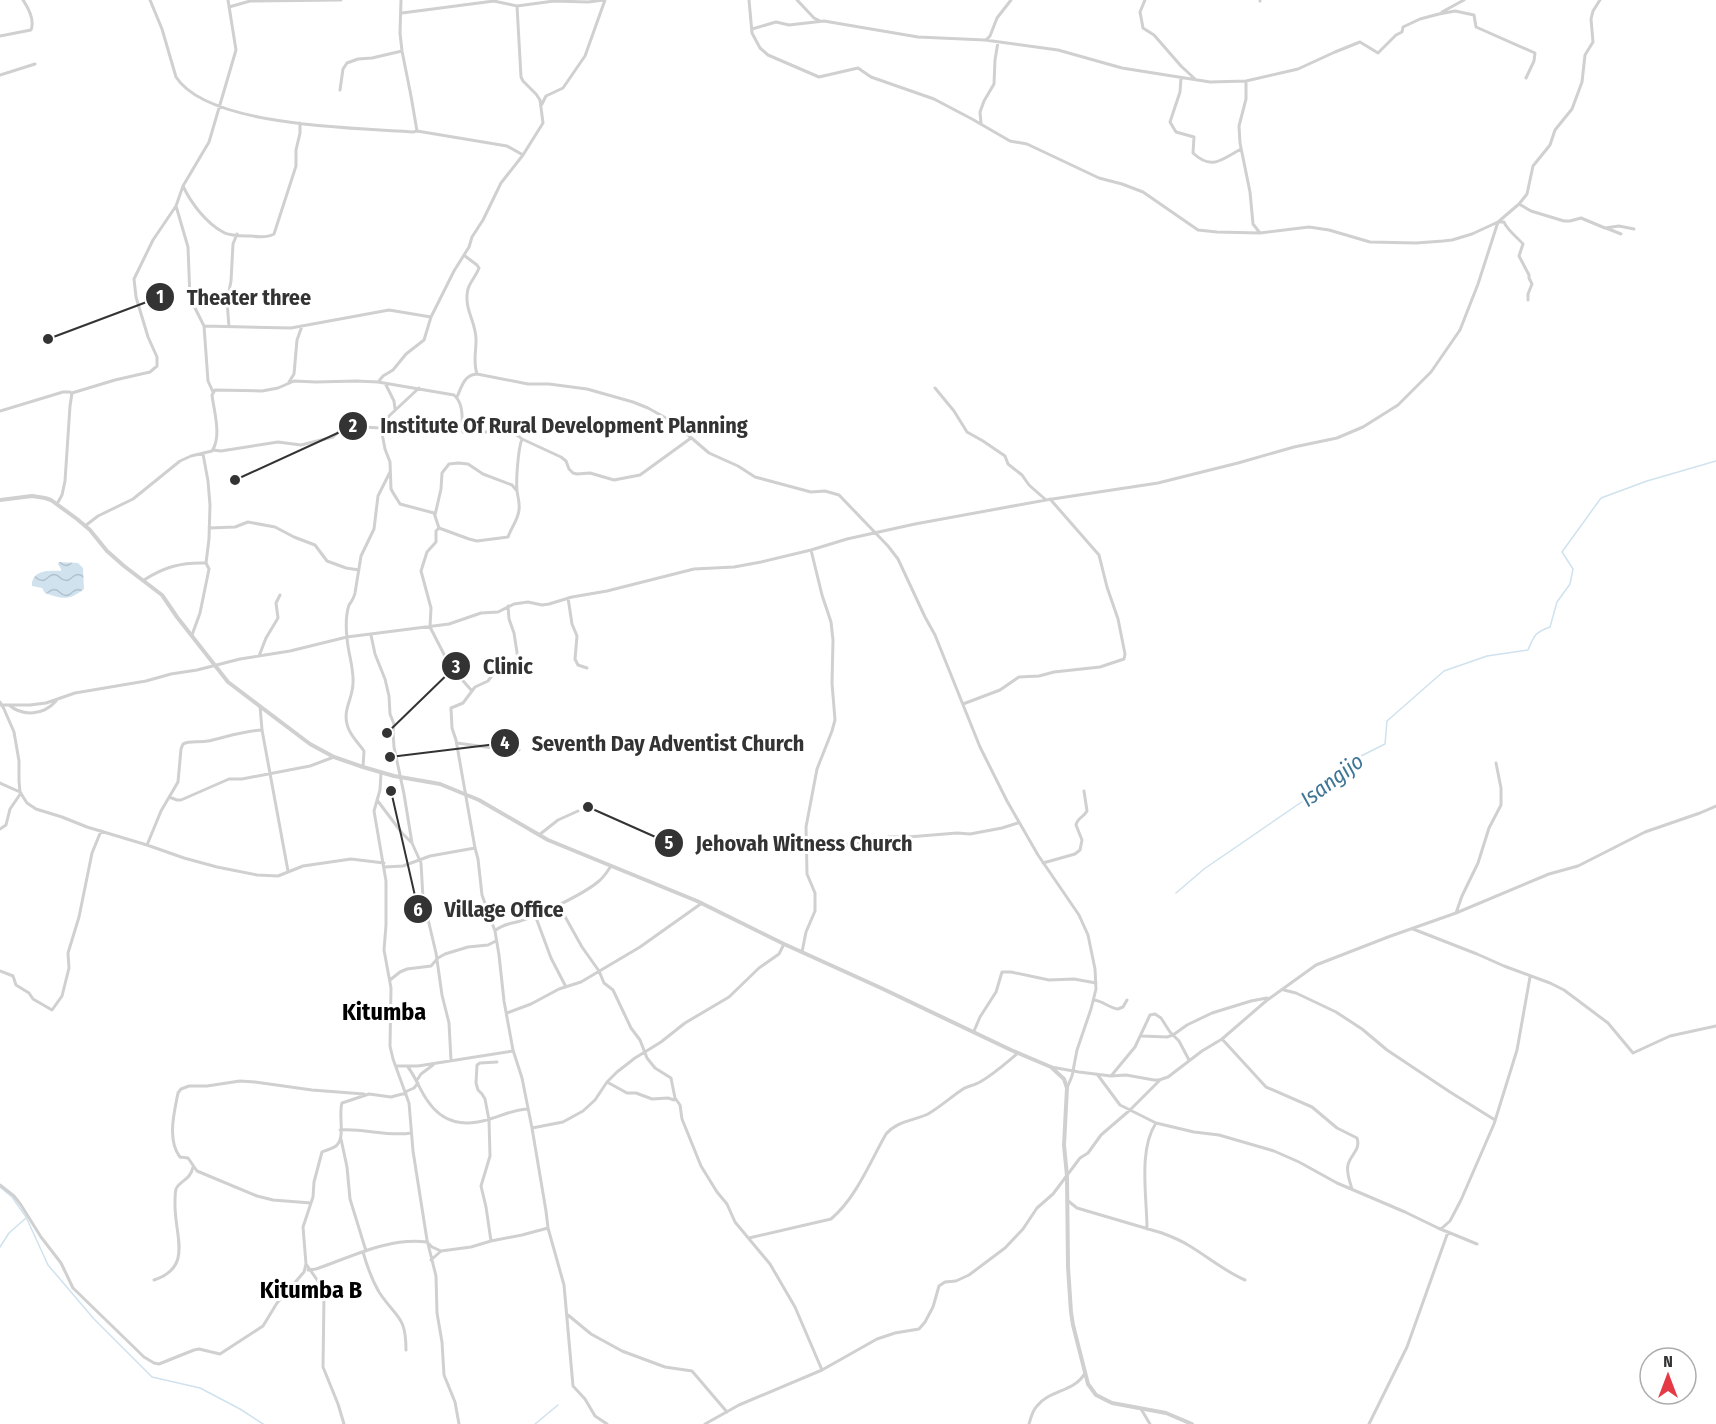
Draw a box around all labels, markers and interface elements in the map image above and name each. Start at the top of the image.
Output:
callout: Theater three [145,277,323,317]
text: Theater three [187,284,311,311]
text: 1 [156,286,164,308]
callout: Institute Of Rural Development Planning [338,406,759,446]
text: Institute Of Rural Development Planning [380,412,748,439]
text: 2 [348,415,357,437]
callout: Clinic [441,646,545,686]
text: Clinic [483,653,533,680]
text: 3 [451,656,461,678]
callout: Seventh Day Adventist Church [490,723,817,763]
text: Seventh Day Adventist Church [532,730,804,757]
text: 4 [500,732,510,754]
water label: Isangijo [1295,748,1369,812]
callout: Jehovah Witness Church [654,823,925,863]
text: Jehovah Witness Church [694,830,913,857]
text: 5 [665,832,674,854]
callout: Village Office [403,889,576,929]
text: Village Office [443,896,564,923]
text: 6 [413,899,423,921]
district label: Kitumba [342,998,426,1026]
district label: Kitumba B [260,1276,362,1304]
north arrow [1638,1346,1698,1406]
text: N [1663,1352,1673,1371]

